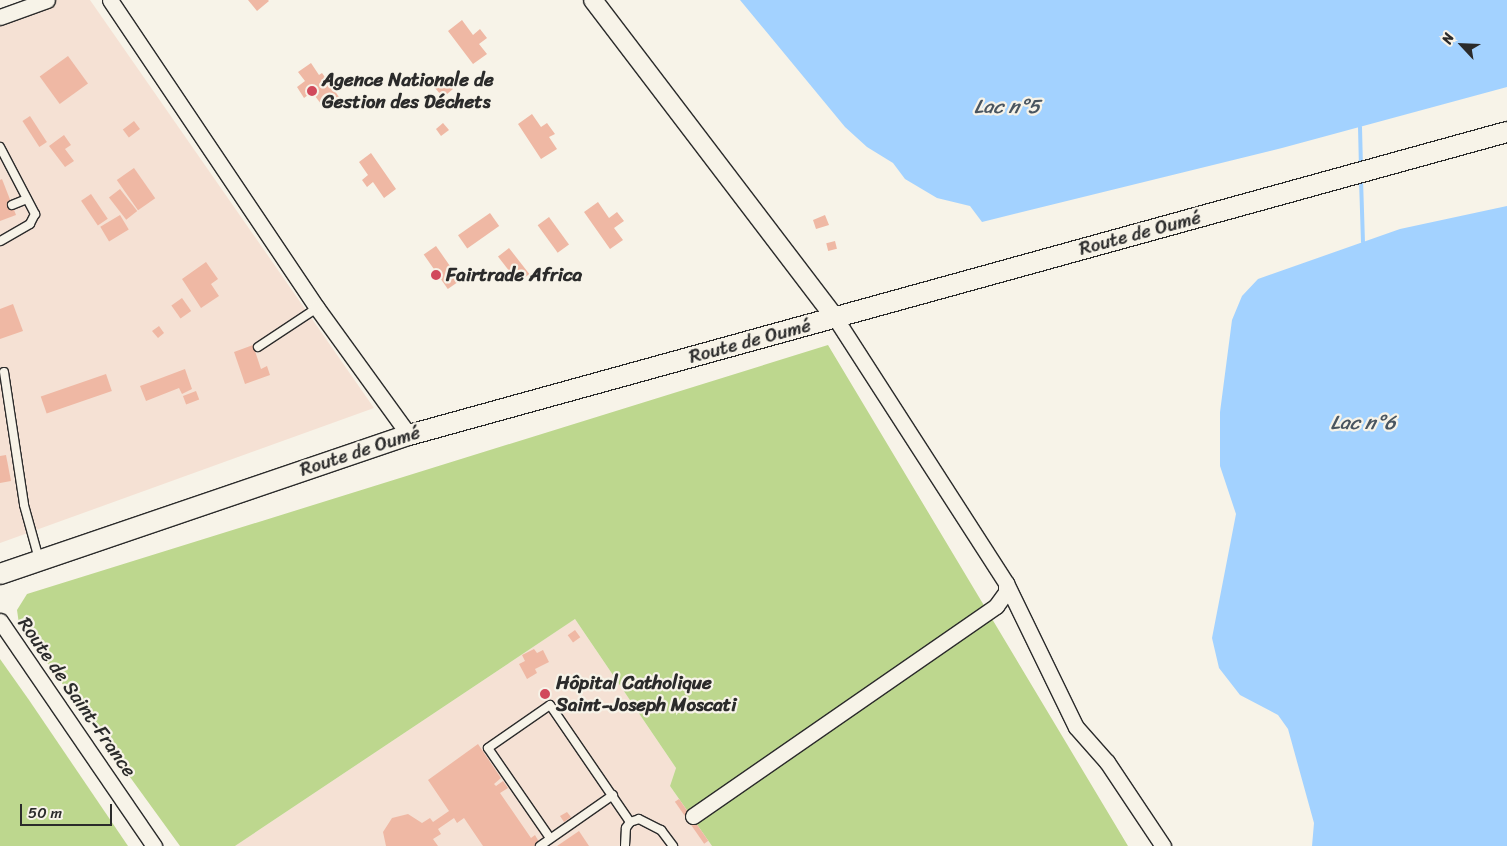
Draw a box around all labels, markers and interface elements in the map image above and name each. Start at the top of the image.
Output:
north arrow [1437,20,1487,70]
text: N [1435,29,1461,48]
place label: Agence Nationale de Gestion des Déchets [322,69,494,113]
marker: Agence Nationale de Gestion des Déchets [306,85,318,97]
water label: Lac n°5 [974,94,1040,118]
street label: Route de Oumé [1077,206,1203,260]
place label: Fairtrade Africa [446,264,582,286]
marker: Fairtrade Africa [430,269,442,281]
street label: Route de Oumé [687,314,813,368]
water label: Lac n°6 [1330,410,1396,434]
street label: Route de Oumé [297,421,423,481]
street label: Route de Saint-France [13,613,141,781]
place label: Hôpital Catholique Saint-Joseph Moscati [556,672,737,716]
marker: Hôpital Catholique Saint-Joseph Moscati [538,687,552,701]
scale bar [22,794,115,826]
text: 50 m [28,800,62,826]

